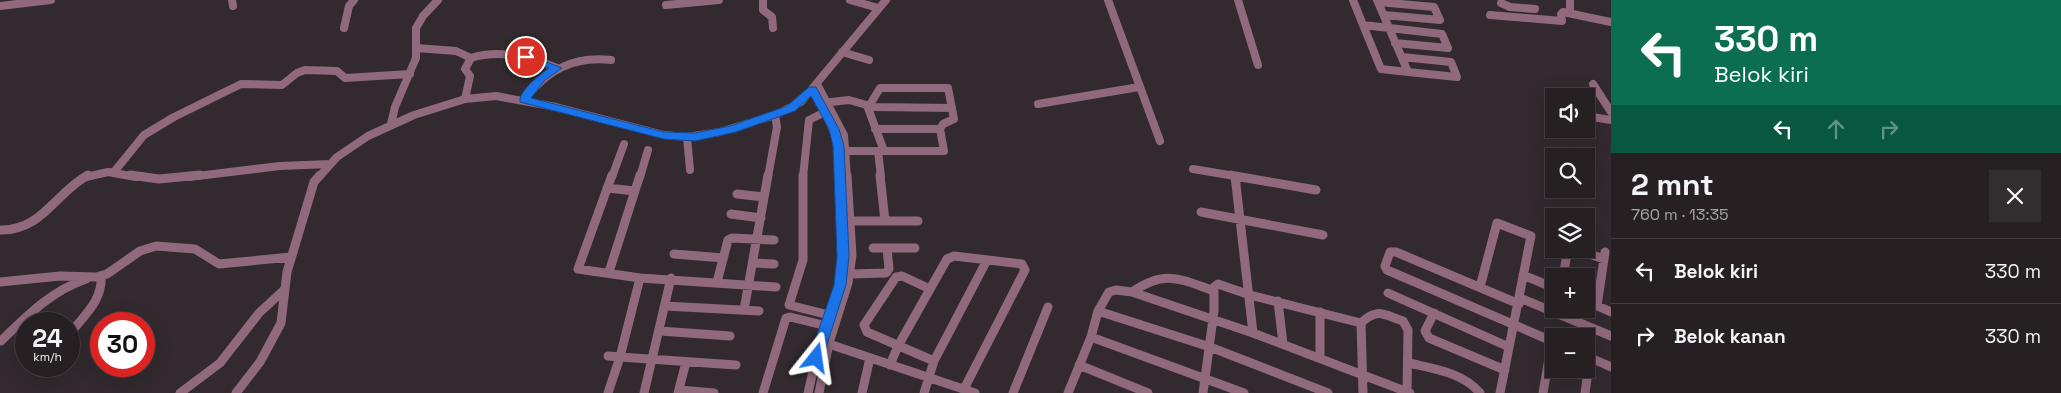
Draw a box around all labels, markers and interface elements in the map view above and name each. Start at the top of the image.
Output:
text: 330 m [1714,17,1818,61]
icon: left [1631,20,1696,85]
pin [505,36,547,78]
icon: arrive [512,43,540,71]
text: Belok kiri [1714,60,1809,88]
map controls [1545,88,1595,378]
button: sound [1545,88,1595,138]
icon: left [1769,115,1797,143]
icon: ahead [1822,115,1850,143]
icon: right [1875,115,1903,143]
button: search [1545,148,1595,198]
text: 2 mnt [1631,165,1714,204]
button: close [1989,170,2041,222]
text: 760 m · 13:35 [1631,204,1729,225]
button: layers [1545,208,1595,258]
icon: left [1631,257,1659,285]
text: Belok kiri [1674,259,1758,284]
text: 330 m [1985,259,2041,284]
button: + [1545,268,1595,318]
speed limit sign: 30 [90,312,155,377]
text: 24 [32,322,63,354]
icon: right [1631,322,1659,350]
text: Belok kanan [1674,324,1786,349]
text: 330 m [1985,324,2041,349]
button: − [1545,328,1595,378]
position arrow [789,331,841,383]
text: km/h [33,349,62,365]

